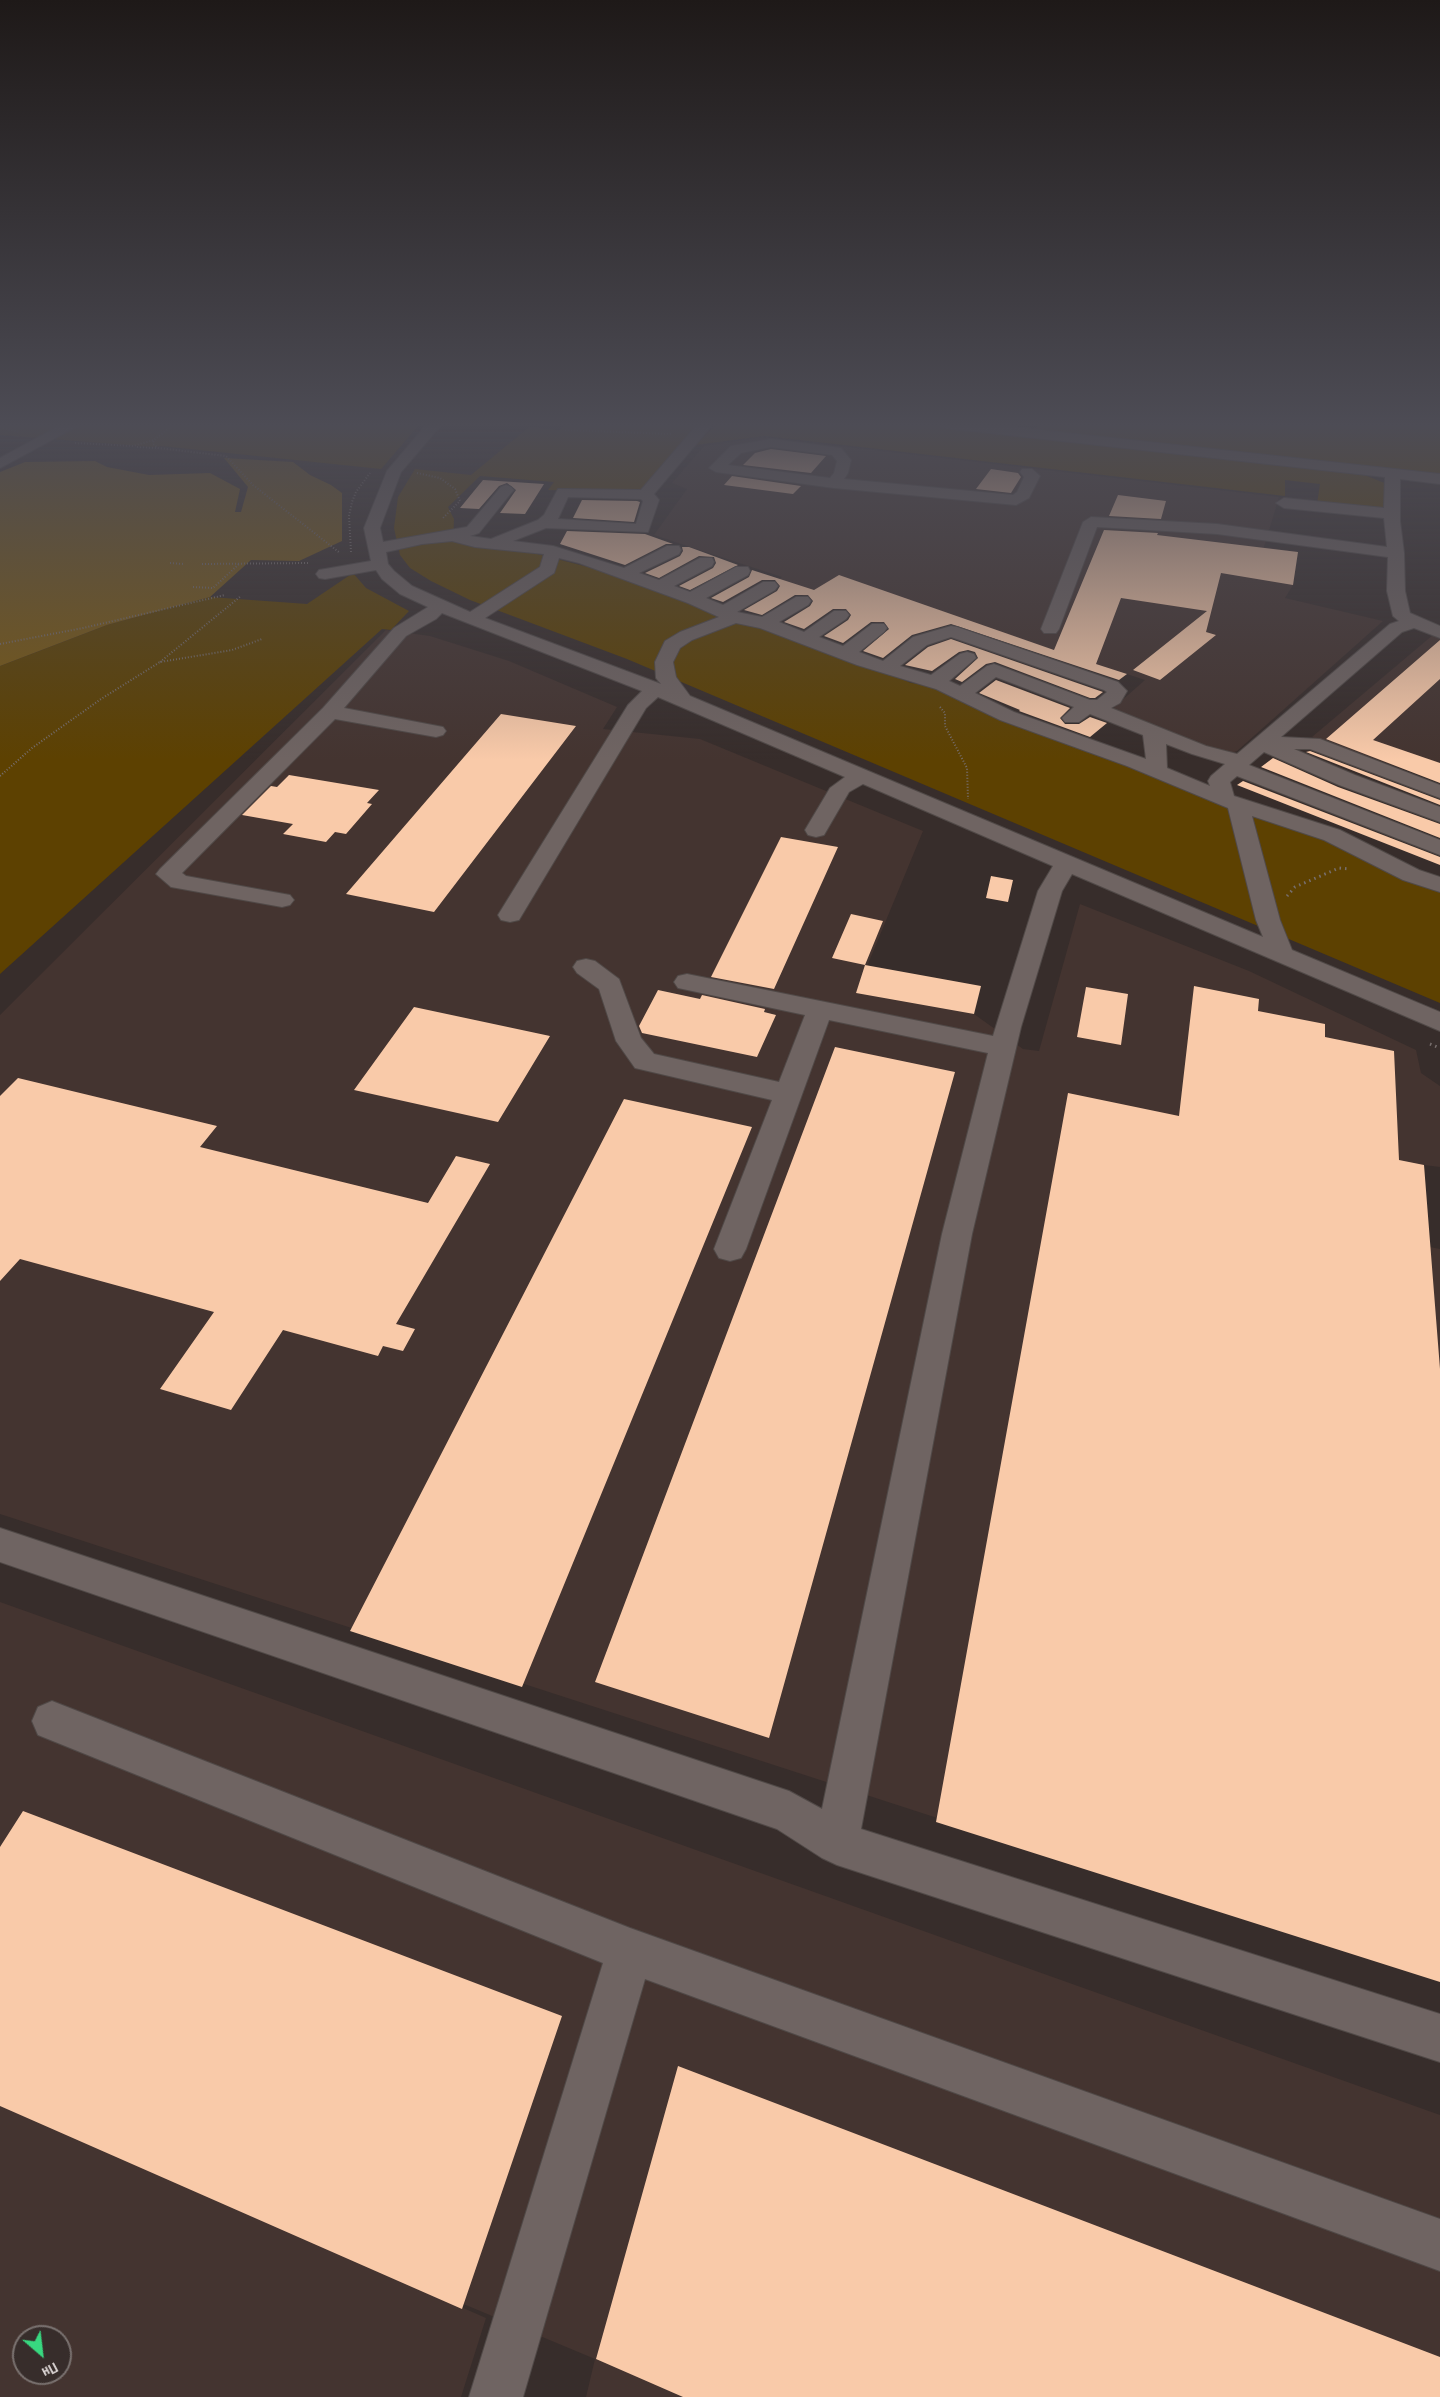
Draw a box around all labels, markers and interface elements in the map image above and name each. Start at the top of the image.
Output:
north arrow [12,2325,72,2385]
text: Пн [38,2358,61,2382]

